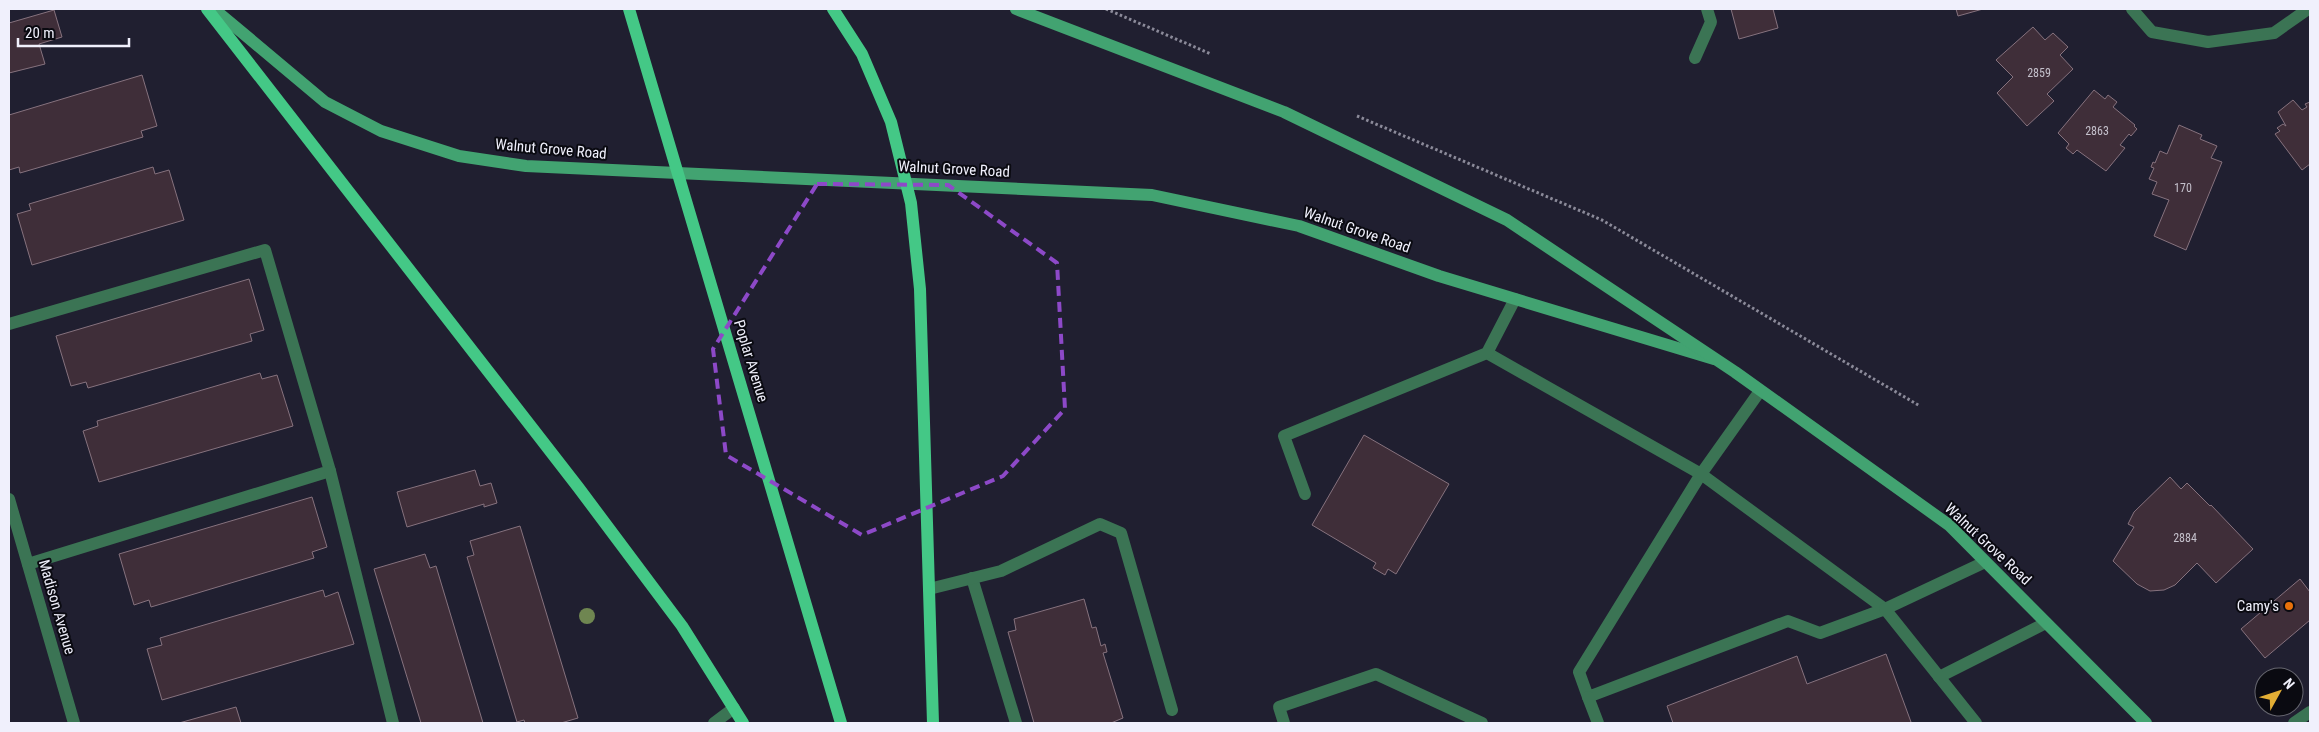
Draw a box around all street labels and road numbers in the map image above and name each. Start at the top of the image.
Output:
street label: Walnut Grove Road [495,135,607,163]
street label: Walnut Grove Road [898,157,1010,181]
street label: Walnut Grove Road [1301,203,1413,257]
street label: Poplar Avenue [730,318,772,404]
street label: Walnut Grove Road [1941,499,2035,589]
street label: Madison Avenue [35,558,79,656]

